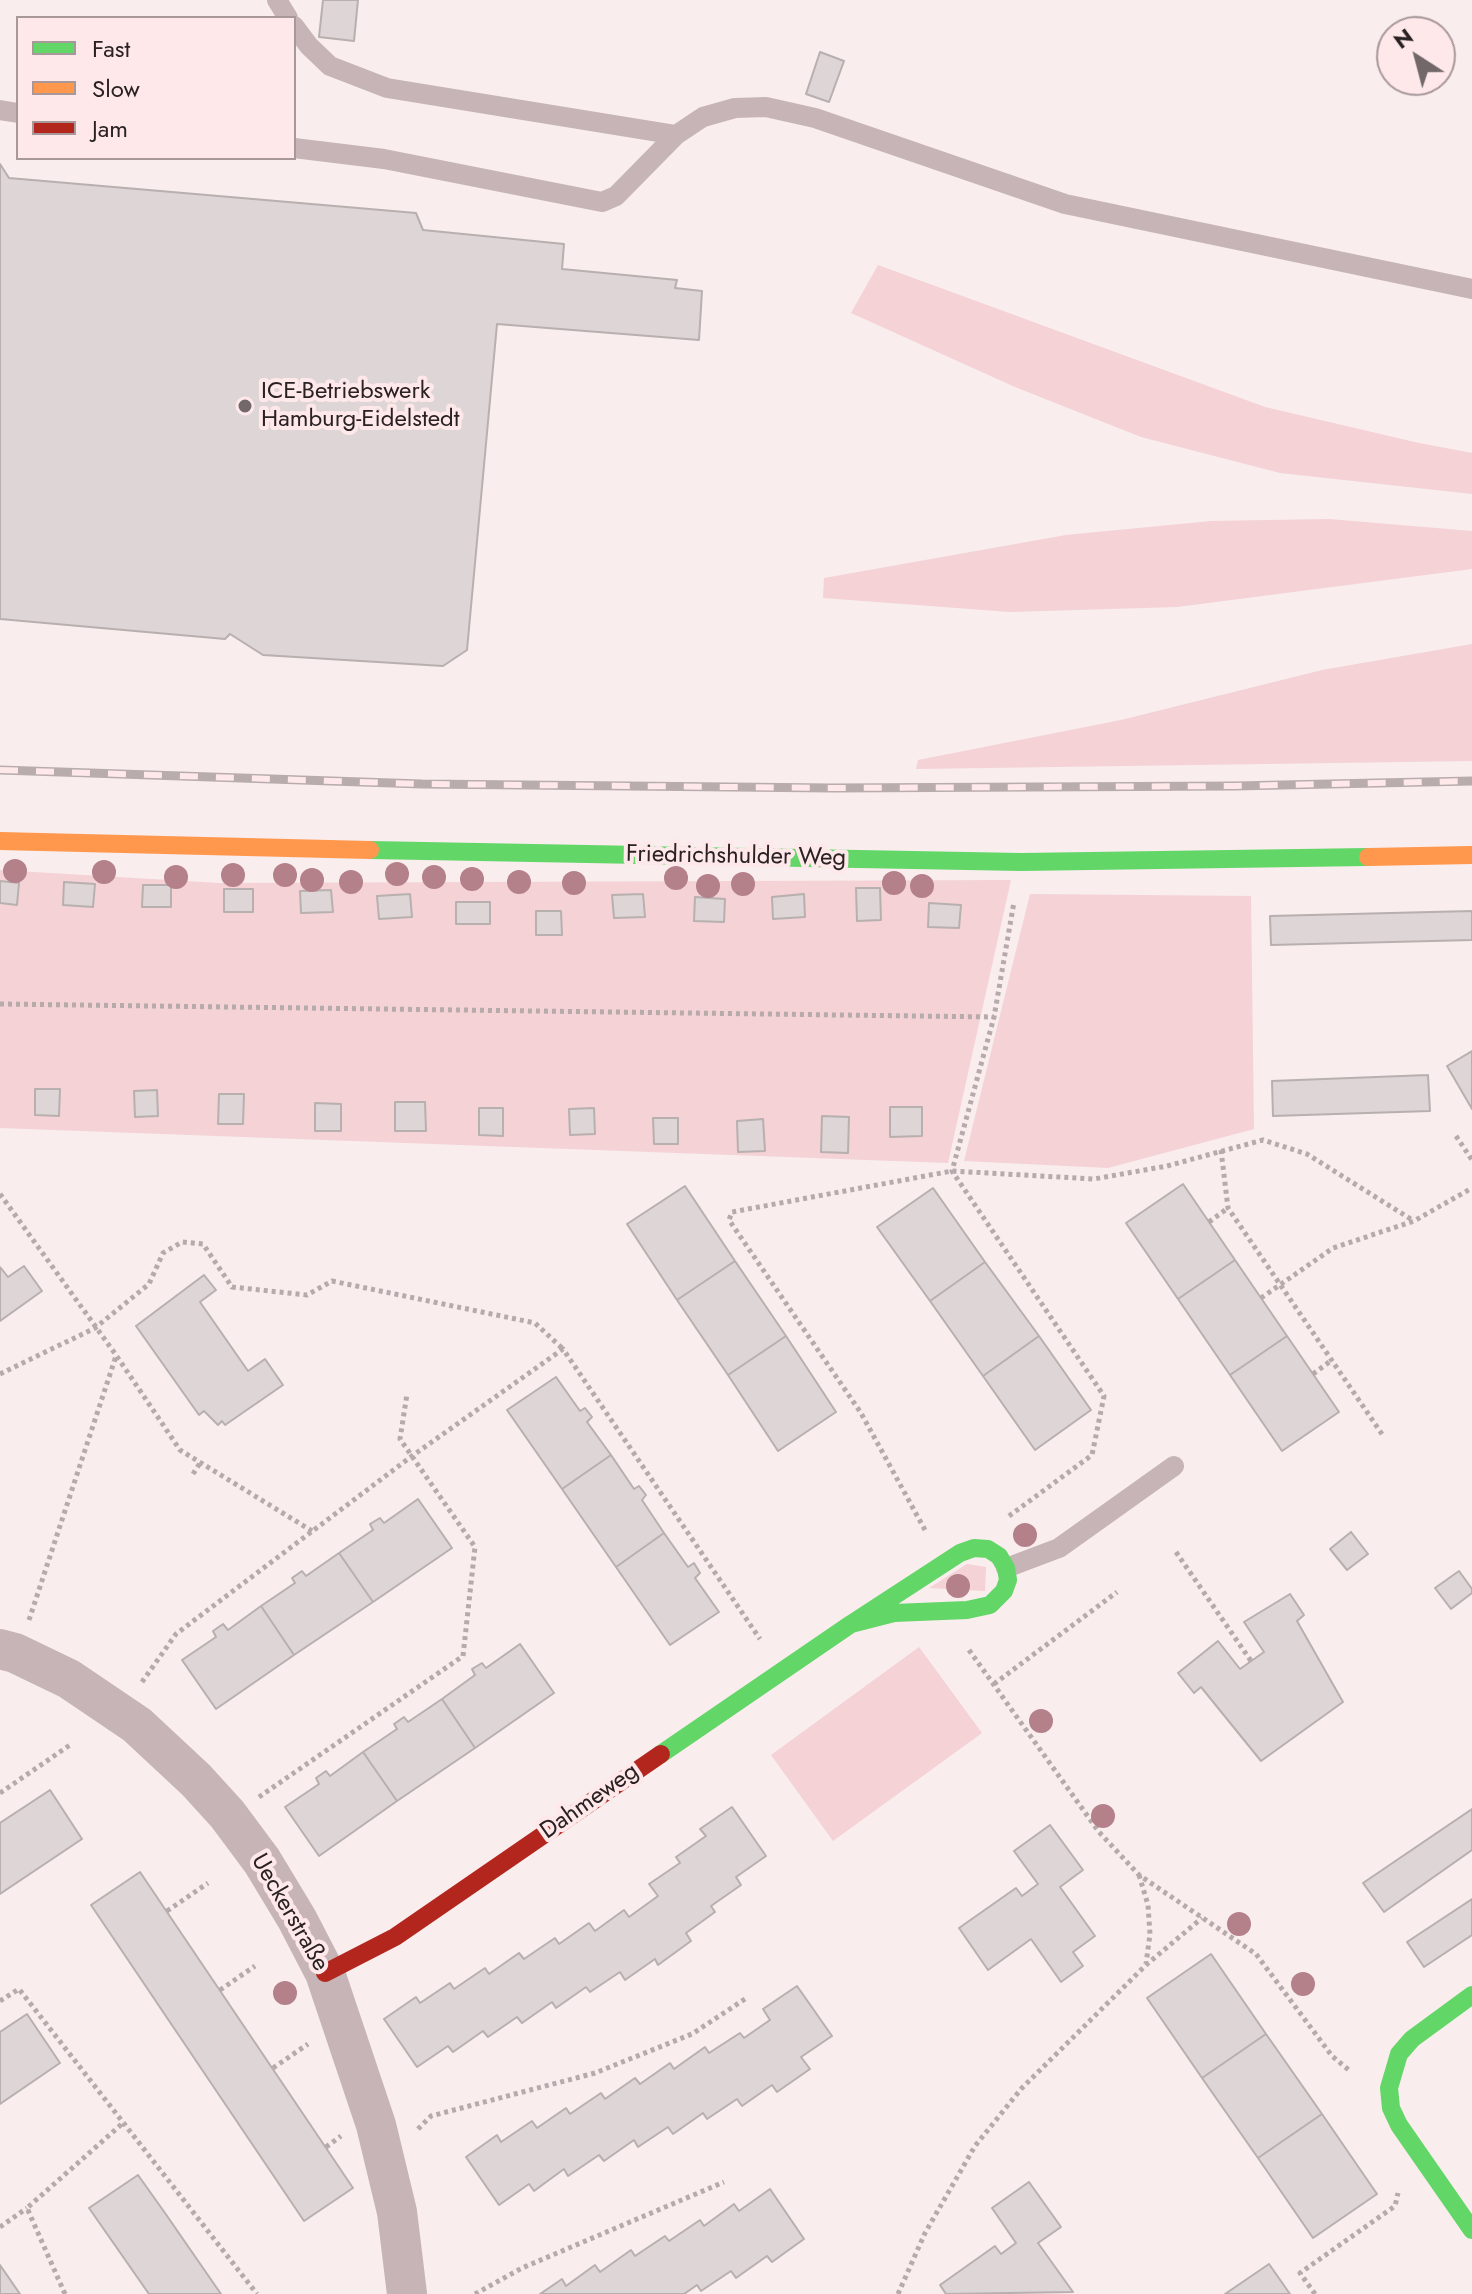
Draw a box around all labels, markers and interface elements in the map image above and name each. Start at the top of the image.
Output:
legend [16,16,296,160]
north arrow [1376,16,1456,96]
text: N [1387,20,1420,56]
text: Fast [92,31,130,66]
text: Slow [92,71,140,106]
text: Jam [92,111,128,146]
place label: ICE-Betriebswerk Hamburg-Eidelstedt [261,378,460,434]
marker: ICE-Betriebswerk Hamburg-Eidelstedt [236,397,254,415]
street label: Friedrichshulder Weg [626,841,846,873]
street label: Dahmeweg [535,1758,645,1846]
street label: Ueckerstraße [244,1849,334,1977]

